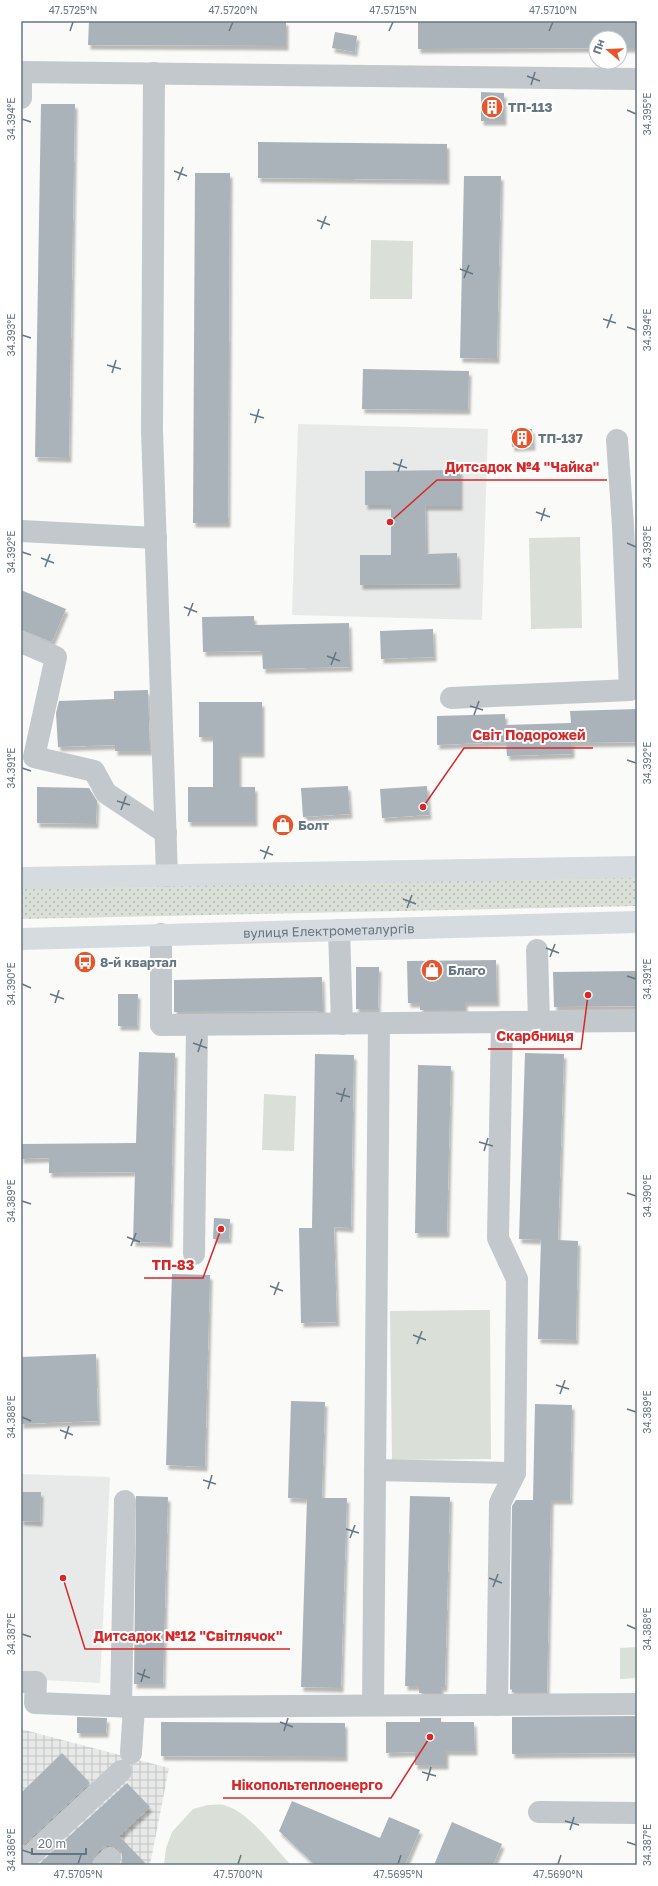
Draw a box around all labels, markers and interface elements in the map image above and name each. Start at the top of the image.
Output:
text: 47.5725°N [49,4,97,16]
text: 47.5720°N [209,4,258,16]
text: 47.5715°N [369,4,417,16]
text: 47.5710°N [529,4,577,16]
north arrow [588,30,628,70]
text: Пн [589,37,607,56]
text: 34.395°E [641,93,653,135]
building icon: ТП-113 [479,94,505,120]
text: 34.394°E [5,98,17,140]
place label: ТП-113 [508,99,553,115]
text: 34.394°E [641,309,653,351]
text: 34.393°E [5,314,17,356]
building icon: ТП-137 [509,425,535,451]
place label: ТП-137 [538,430,583,446]
callout: Дитсадок №4 "Чайка" [437,454,607,480]
text: Дитсадок №4 "Чайка" [445,458,599,475]
text: 34.393°E [641,526,653,568]
text: 34.392°E [5,531,17,573]
callout: Світ Подорожей [464,722,593,748]
text: Світ Подорожей [472,726,586,743]
text: 34.392°E [641,742,653,784]
text: 34.391°E [5,748,17,788]
shop icon: Болт [270,812,296,838]
place label: Болт [298,817,329,833]
street label: вулиця Електрометалургів [243,920,415,941]
bus stop icon: 8-й квартал [72,949,98,975]
place label: 8-й квартал [100,954,177,970]
shop icon: Благо [419,957,445,983]
text: 34.391°E [641,959,653,999]
text: 34.390°E [5,962,17,1006]
place label: Благо [448,962,486,978]
callout: Скарбниця [488,1023,581,1049]
text: Скарбниця [496,1027,574,1044]
text: 34.390°E [641,1174,653,1218]
text: 34.389°E [5,1180,17,1222]
callout: ТП-83 [144,1252,203,1278]
text: ТП-83 [152,1256,194,1273]
text: 34.389°E [641,1391,653,1433]
text: 34.388°E [5,1396,17,1439]
text: 34.388°E [641,1608,653,1651]
text: 34.387°E [5,1613,17,1655]
callout: Дитсадок №12 "Світлячок" [85,1623,290,1649]
text: Дитсадок №12 "Світлячок" [94,1627,282,1644]
callout: Нікопольтеплоенерго [223,1772,391,1798]
text: Нікопольтеплоенерго [231,1776,383,1793]
text: 34.387°E [641,1824,653,1866]
text: 34.386°E [5,1829,17,1871]
scale bar [32,1830,86,1856]
text: 20 m [38,1836,66,1851]
text: 47.5705°N [54,1868,103,1880]
text: 47.5700°N [213,1868,263,1880]
text: 47.5695°N [373,1868,423,1880]
text: 47.5690°N [533,1868,583,1880]

